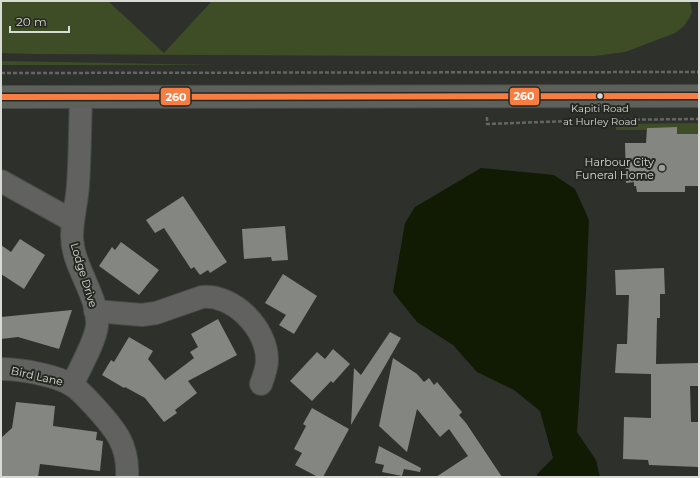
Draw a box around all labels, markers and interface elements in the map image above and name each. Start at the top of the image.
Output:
scale bar [10,8,69,34]
text: 20 m [16,14,47,29]
line badge: 260 [160,87,191,106]
line badge: 260 [509,87,540,106]
text: 260 [514,89,535,103]
text: 260 [166,90,187,104]
marker: Kapiti Road at Hurley Road [595,91,605,101]
place label: Kapiti Road at Hurley Road [563,102,637,128]
place label: Harbour City Funeral Home [575,155,654,182]
marker: Harbour City Funeral Home [657,163,667,173]
street label: Lodge Drive [68,241,101,309]
street label: Bird Lane [10,363,65,389]

